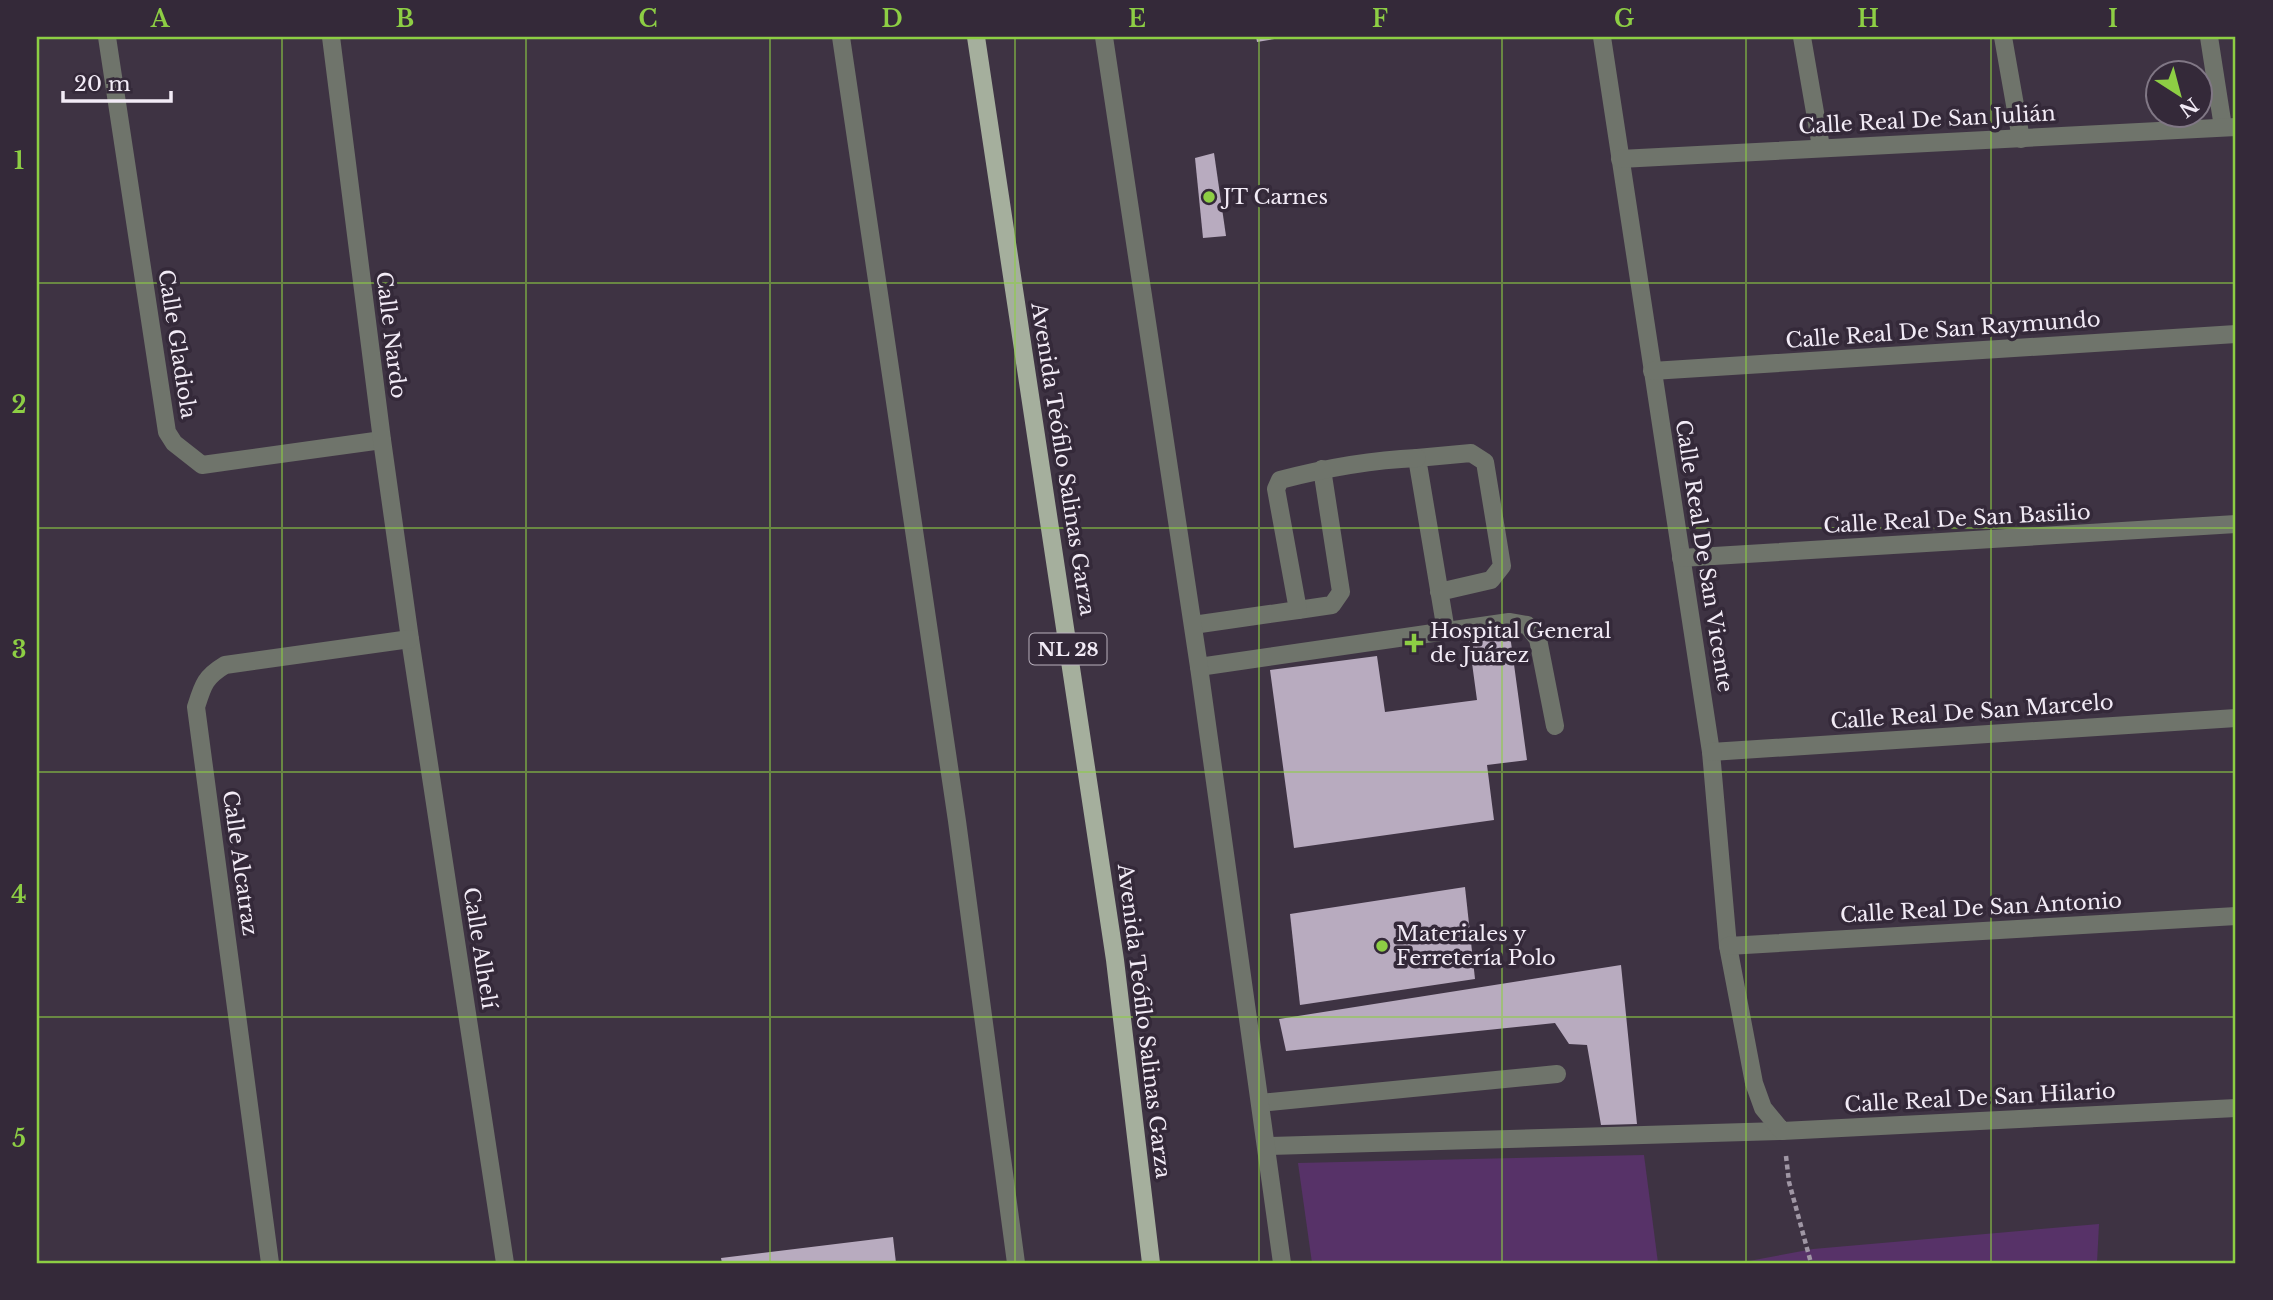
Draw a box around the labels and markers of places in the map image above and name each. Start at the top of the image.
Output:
place label: JT Carnes [1220,184,1328,210]
marker: JT Carnes [1201,189,1217,205]
place label: Hospital General de Juárez [1430,618,1611,668]
marker: Hospital General de Juárez [1404,633,1424,653]
place label: Materiales y Ferretería Polo [1396,921,1556,971]
marker: Materiales y Ferretería Polo [1374,938,1390,954]

